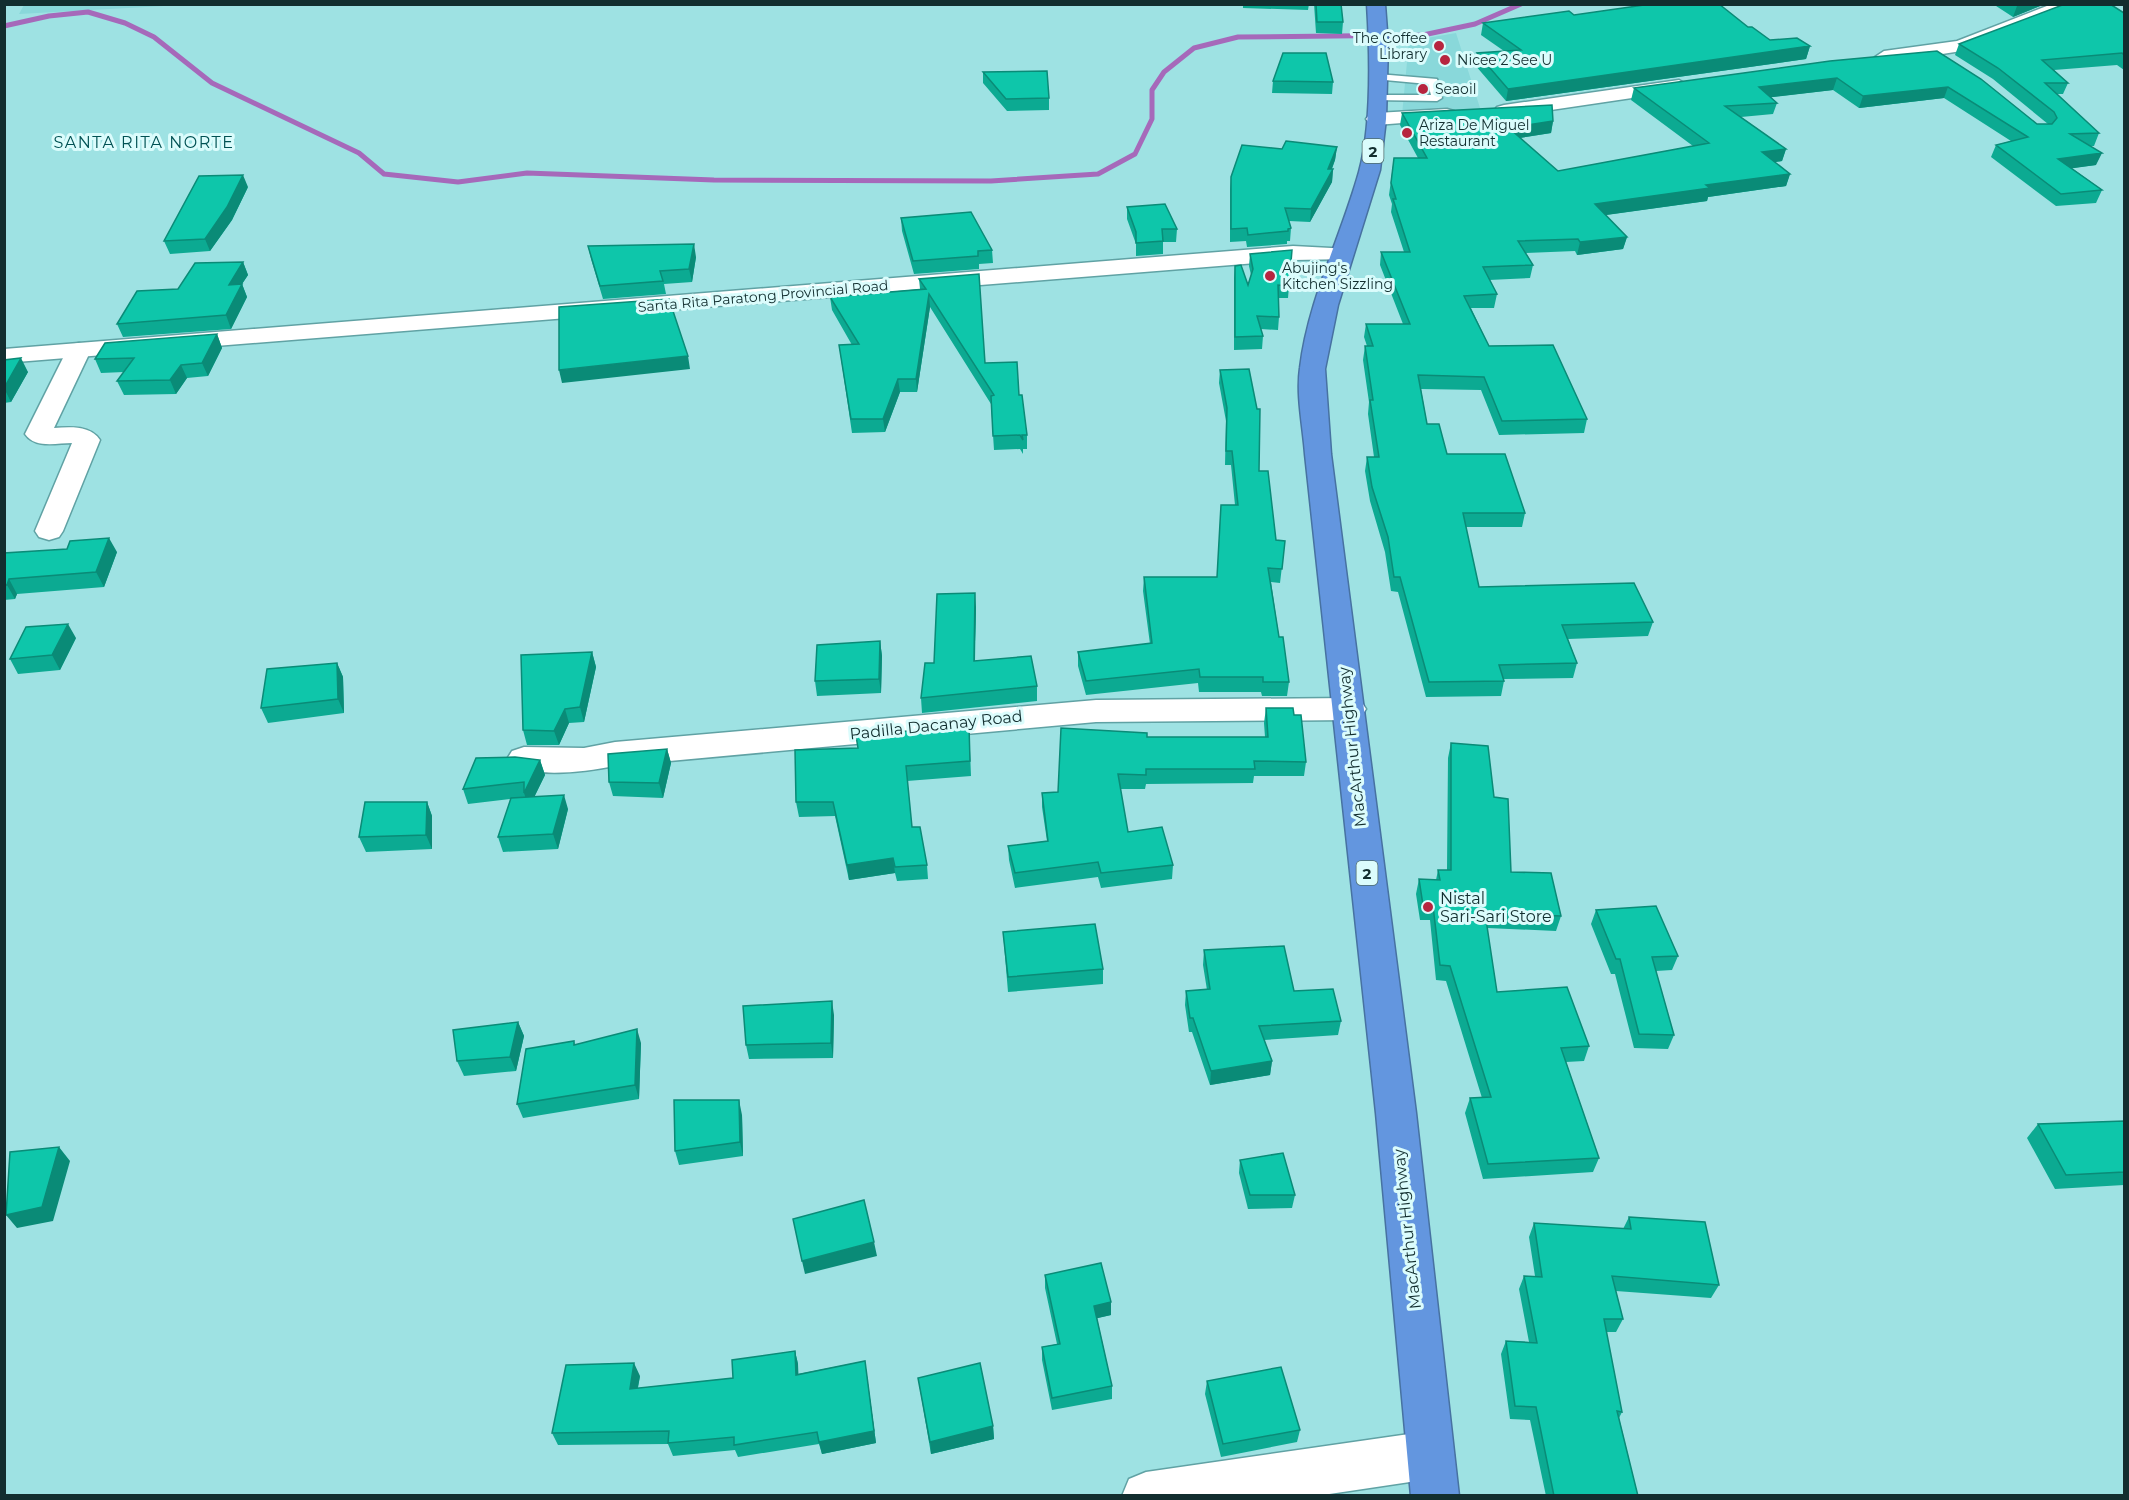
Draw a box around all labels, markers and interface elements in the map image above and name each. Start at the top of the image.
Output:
place label: The Coffee Library [1353,29,1427,63]
marker: The Coffee Library [1432,39,1446,53]
place label: Nicee 2 See U [1457,51,1552,69]
marker: Nicee 2 See U [1438,53,1452,67]
place label: Seaoil [1435,80,1476,98]
marker: Seaoil [1416,82,1430,96]
place label: Ariza De Miguel Restaurant [1419,116,1529,150]
marker: Ariza De Miguel Restaurant [1400,126,1414,140]
district label: SANTA RITA NORTE [53,133,235,152]
road number: 2 [1362,139,1384,163]
place label: Abujing's Kitchen Sizzling [1282,259,1393,293]
marker: Abujing's Kitchen Sizzling [1263,269,1277,283]
street label: Santa Rita Paratong Provincial Road [637,276,889,316]
street label: MacArthur Highway [1334,666,1370,828]
street label: Padilla Dacanay Road [849,706,1023,744]
road number: 2 [1356,861,1378,885]
place label: Nistal Sari-Sari Store [1440,889,1552,926]
marker: Nistal Sari-Sari Store [1421,900,1435,914]
street label: MacArthur Highway [1389,1148,1425,1310]

